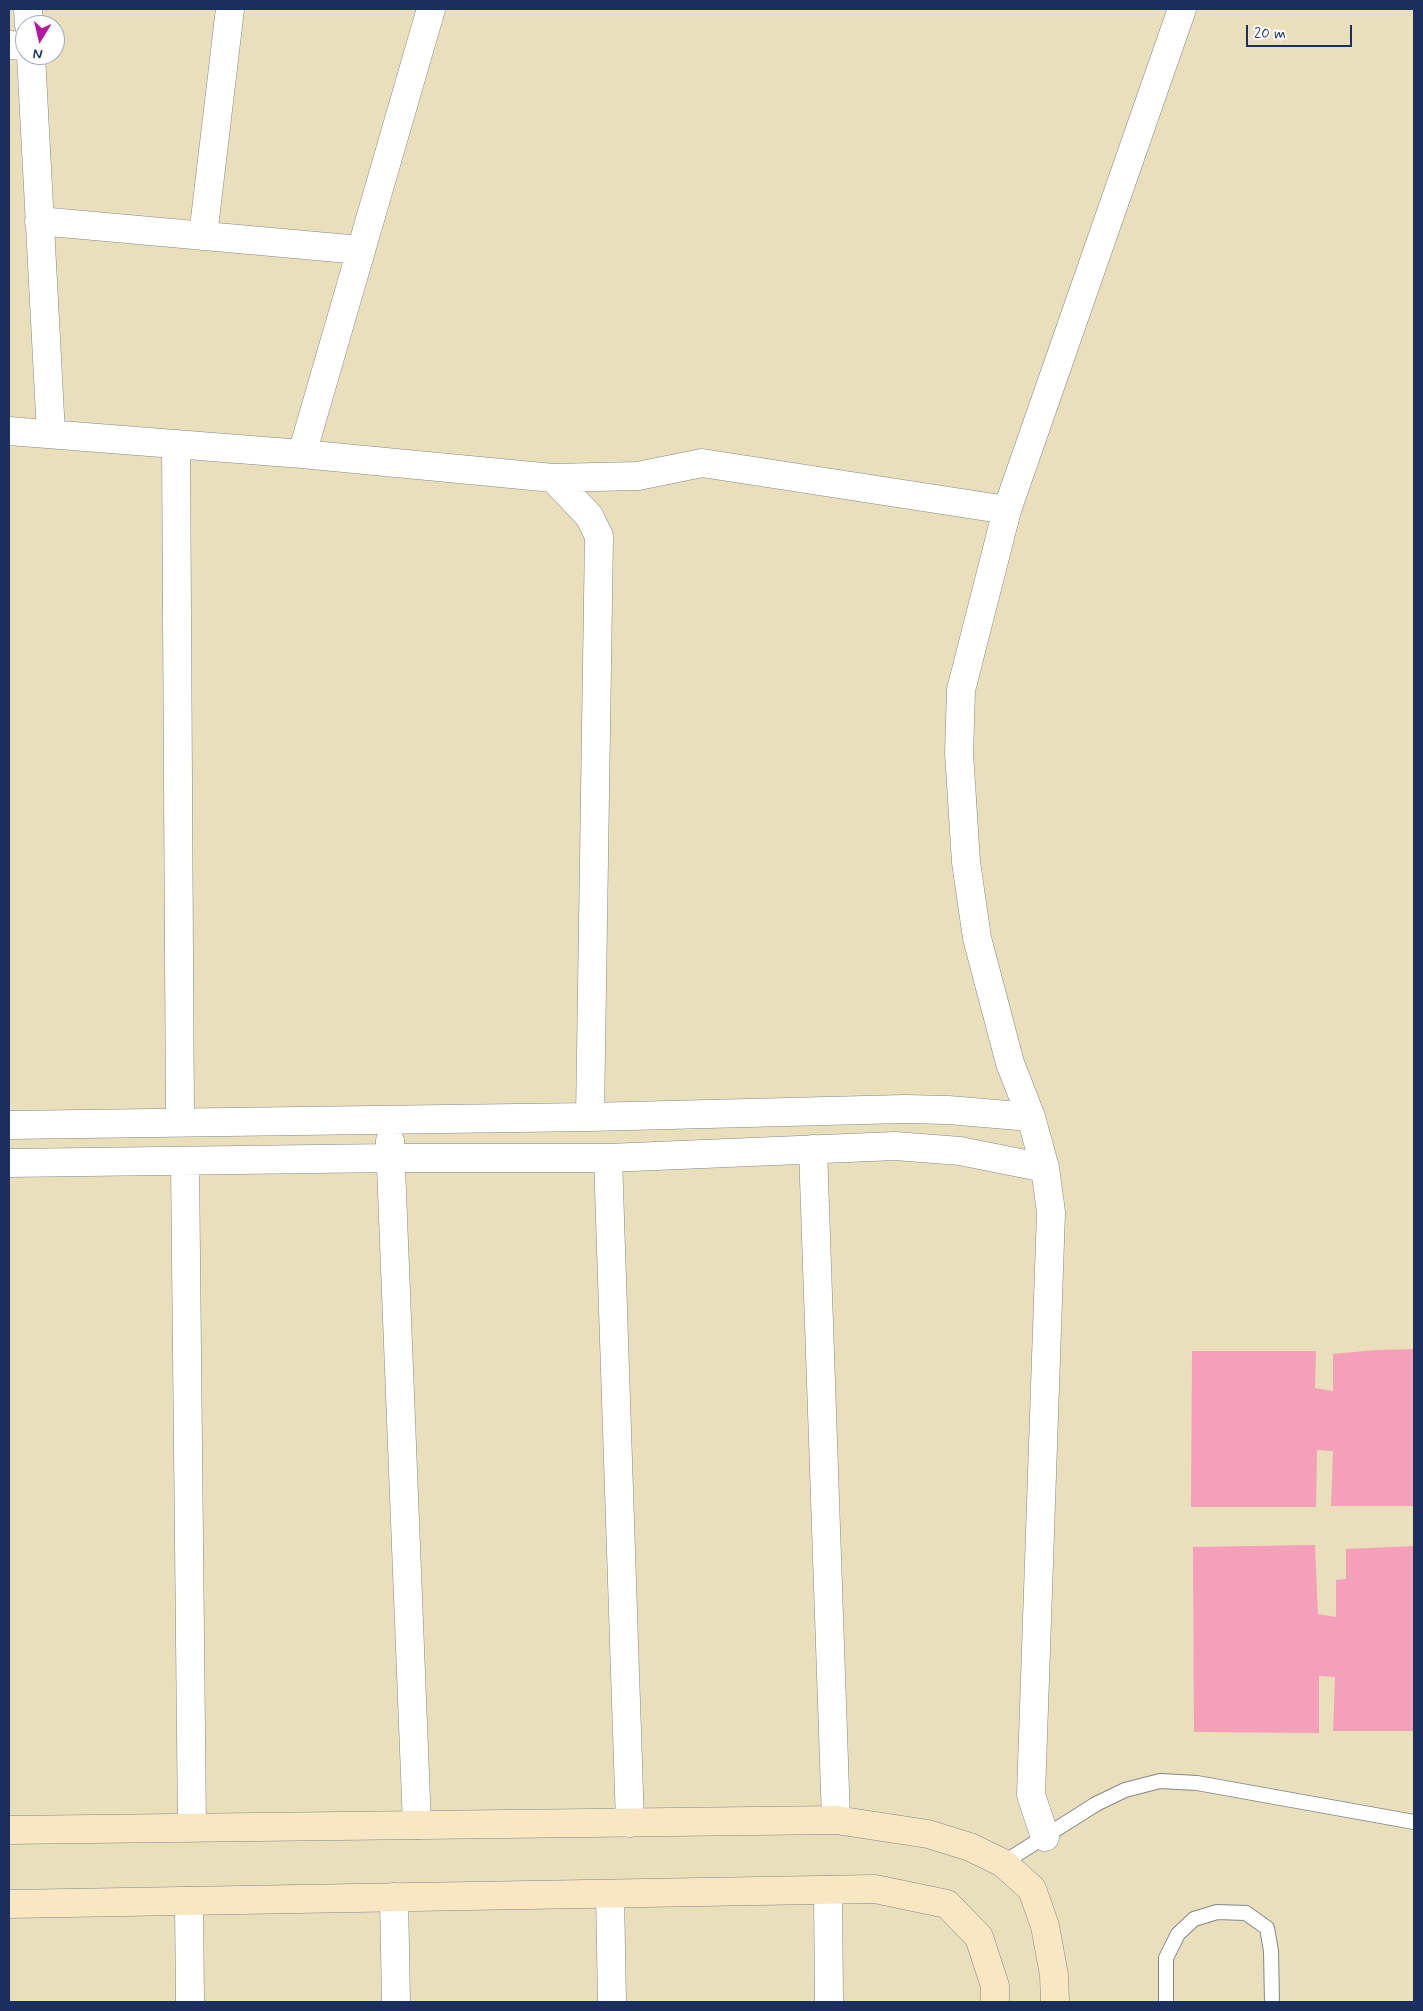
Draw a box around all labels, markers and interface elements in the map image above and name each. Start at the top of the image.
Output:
north arrow [15,15,65,65]
scale bar [1248,15,1354,47]
text: 20 m [1254,24,1286,44]
text: N [32,44,44,63]

